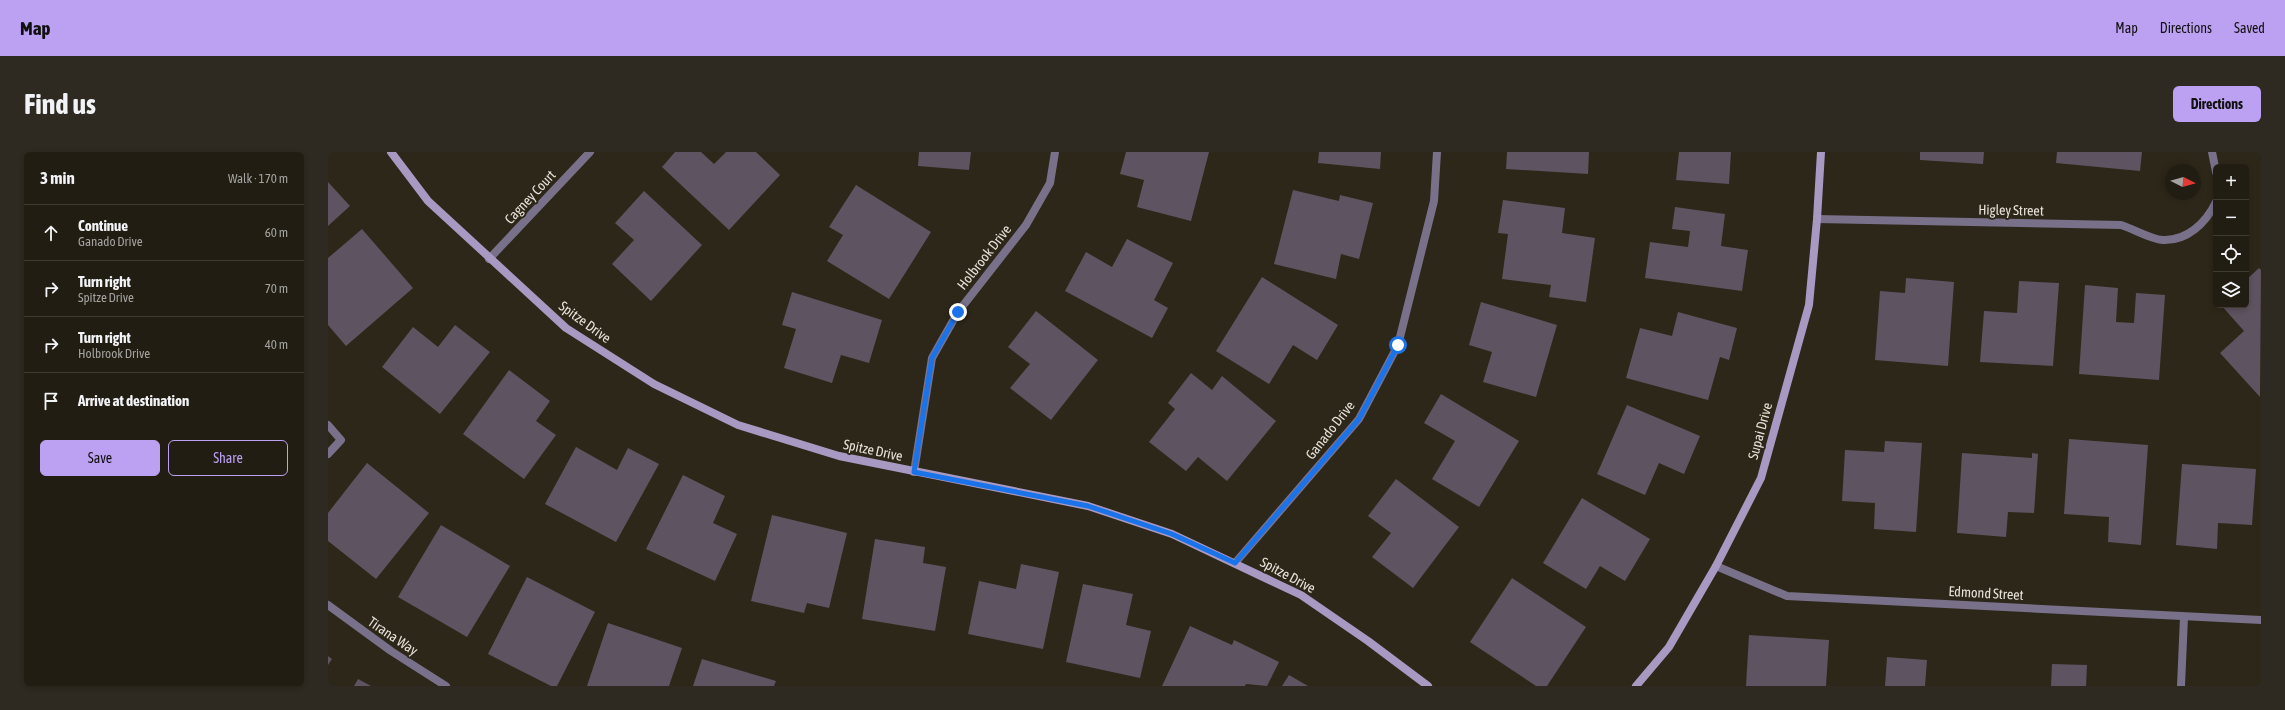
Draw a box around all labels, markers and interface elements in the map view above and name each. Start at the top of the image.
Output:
text: Map [20,17,51,39]
text: Map [2115,20,2138,36]
text: Directions [2160,20,2212,36]
text: Saved [2234,20,2265,36]
button: Directions [2173,86,2261,122]
text: Find us [24,88,96,120]
north arrow [2165,164,2201,200]
map controls [2213,164,2249,308]
button: + [2213,164,2249,200]
street label: Cagney Court [501,167,559,227]
text: 3 min [40,168,75,188]
text: Walk · 170 m [228,171,288,186]
button: − [2213,200,2249,236]
street label: Higley Street [1978,201,2044,219]
text: Continue [78,217,128,234]
street label: Holbrook Drive [954,221,1014,293]
icon: ahead [40,222,62,244]
text: 60 m [265,225,288,240]
text: Ganado Drive [78,234,143,249]
button: locate [2213,236,2249,272]
button: layers [2213,272,2249,308]
text: Turn right [78,273,131,290]
icon: right [40,278,62,300]
text: 70 m [265,281,288,296]
text: Spitze Drive [78,290,134,305]
street label: Spitze Drive [556,298,614,346]
route end [949,303,967,321]
text: Turn right [78,329,131,346]
icon: right [40,334,62,356]
route start [1389,336,1407,354]
text: 40 m [265,337,288,352]
text: Holbrook Drive [78,346,150,361]
icon: arrive [40,390,62,412]
text: Arrive at destination [78,392,189,409]
street label: Ganado Drive [1302,398,1358,462]
street label: Supai Drive [1745,401,1775,461]
street label: Spitze Drive [842,436,904,464]
button: Save [40,440,160,476]
button: Share [168,440,288,476]
street label: Spitze Drive [1258,554,1318,596]
street label: Edmond Street [1948,583,2024,603]
street label: Tirana Way [365,614,421,659]

